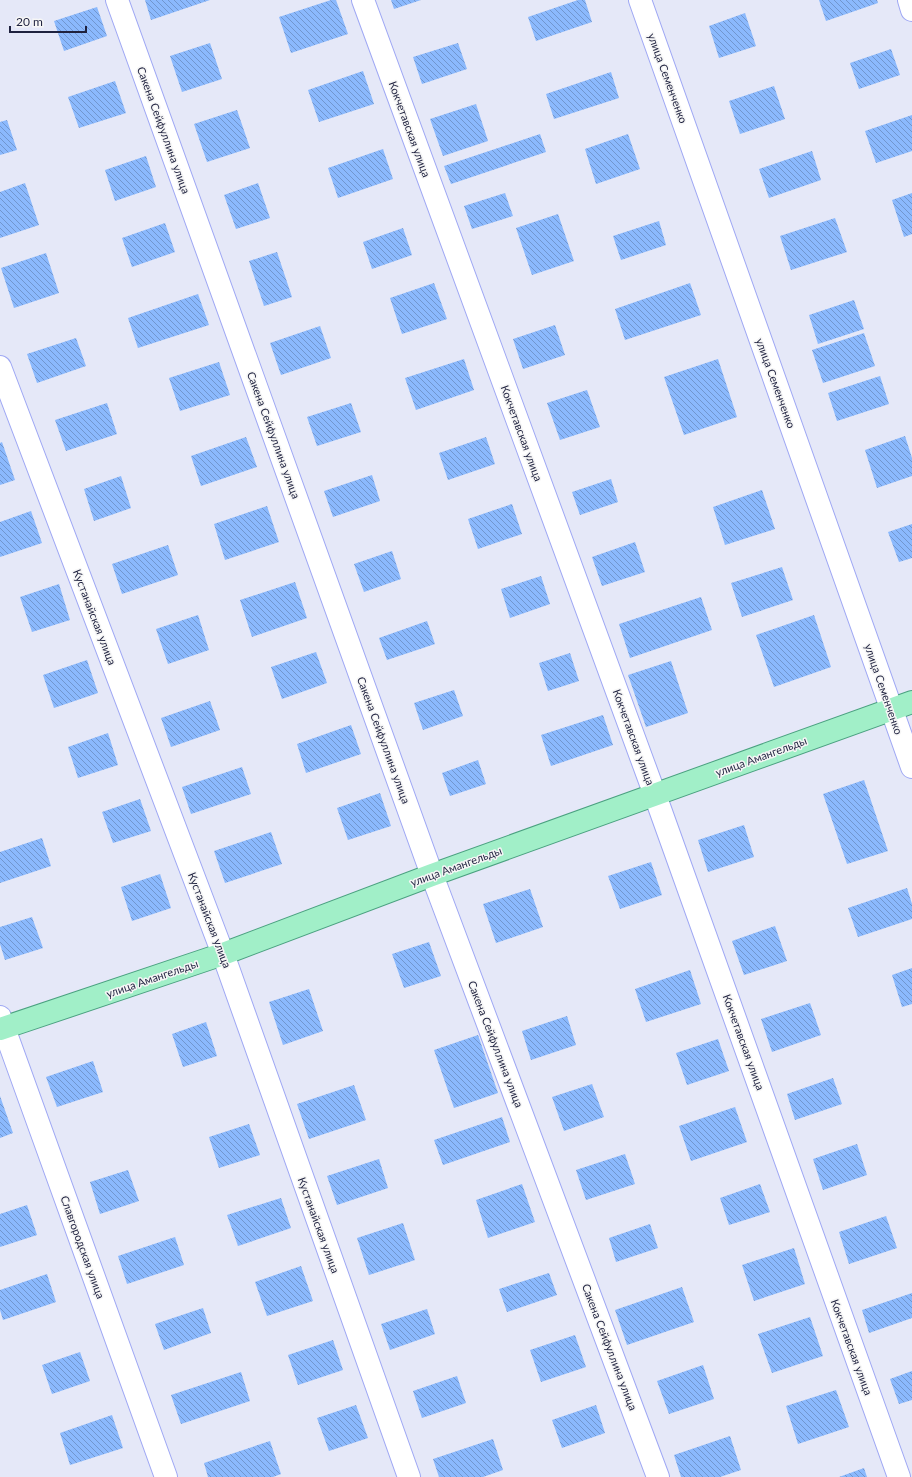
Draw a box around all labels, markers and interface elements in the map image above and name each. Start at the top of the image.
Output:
scale bar [10,8,86,34]
text: 20 m [16,14,43,29]
street label: улица Семенченко [646,31,690,125]
street label: Сакена Сейфуллина улица [135,65,193,195]
street label: Кокчетавская улица [387,79,433,179]
street label: улица Семенченко [754,336,798,430]
street label: Сакена Сейфуллина улица [245,370,303,500]
street label: Кокчетавская улица [499,383,545,483]
street label: Кустанайская улица [71,567,119,667]
street label: улица Семенченко [862,642,906,736]
street label: Сакена Сейфуллина улица [355,675,413,805]
street label: Кокчетавская улица [611,687,657,787]
street label: улица Амангельды [714,733,808,779]
street label: улица Амангельды [409,843,503,889]
street label: Кустанайская улица [186,870,234,970]
street label: улица Амангельды [104,956,200,1000]
street label: Сакена Сейфуллина улица [466,979,526,1109]
street label: Кокчетавская улица [721,992,767,1092]
street label: Кустанайская улица [296,1175,342,1275]
street label: Славгородская улица [58,1194,108,1300]
street label: Сакена Сейфуллина улица [580,1282,640,1412]
street label: Кокчетавская улица [829,1297,875,1397]

